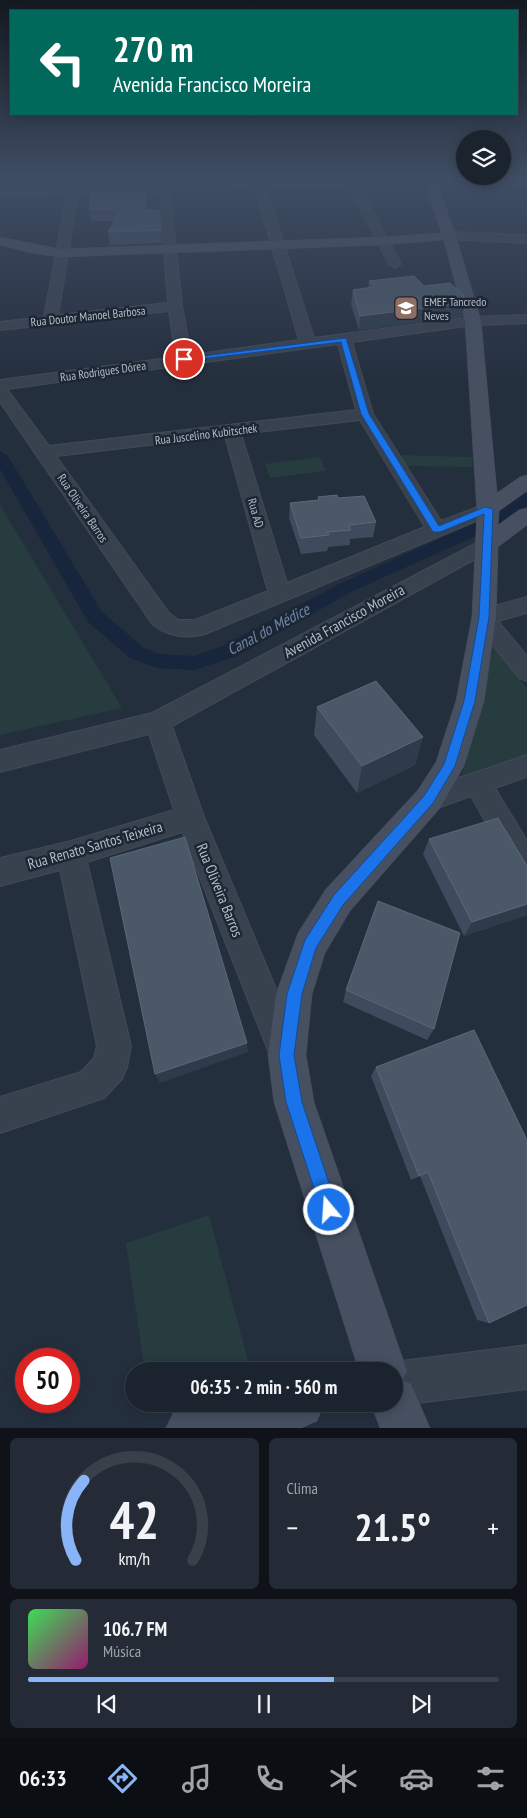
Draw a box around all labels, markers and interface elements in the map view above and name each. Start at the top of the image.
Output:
text: 270 m [113,26,194,72]
icon: left [30,30,95,95]
text: Avenida Francisco Moreira [113,70,311,98]
map controls [456,130,511,185]
button: layers [456,130,511,185]
place label: EMEF Tancredo Neves [424,294,486,323]
school or university icon: EMEF Tancredo Neves [393,295,419,321]
street label: Rua Doutor Manoel Barbosa [30,302,146,329]
pin [163,338,205,380]
icon: arrive [170,345,198,373]
street label: Rua Rodrigues Dórea [59,358,147,384]
street label: Rua Juscelino Kubitschek [154,420,258,448]
street label: Rua Oliveira Barros [55,471,111,545]
street label: Rua AD [245,497,267,529]
street label: Avenida Francisco Moreira [280,580,408,662]
water label: Canal do Médice [223,598,314,659]
street label: Rua Renato Santos Teixeira [25,817,165,873]
street label: Rua Oliveira Barros [193,840,247,940]
position arrow [302,1183,354,1235]
speed limit sign: 50 [15,1348,80,1413]
text: 06:35 · 2 min · 560 m [191,1375,337,1399]
text: Clima [287,1478,318,1498]
text: 42 [109,1486,159,1553]
text: 21.5° [355,1502,431,1551]
text: − [287,1509,298,1546]
text: + [487,1509,499,1546]
text: km/h [118,1547,150,1570]
text: 106.7 FM [103,1617,167,1641]
text: Música [103,1641,141,1661]
icon: previous [93,1690,121,1718]
icon: pause [250,1690,278,1718]
icon: next [407,1690,435,1718]
icon: directions [105,1761,140,1796]
icon: music [179,1761,214,1796]
icon: phone [252,1761,287,1796]
icon: climate [326,1761,361,1796]
icon: car [399,1761,434,1796]
icon: filters [473,1761,508,1796]
text: 06:33 [19,1764,67,1792]

